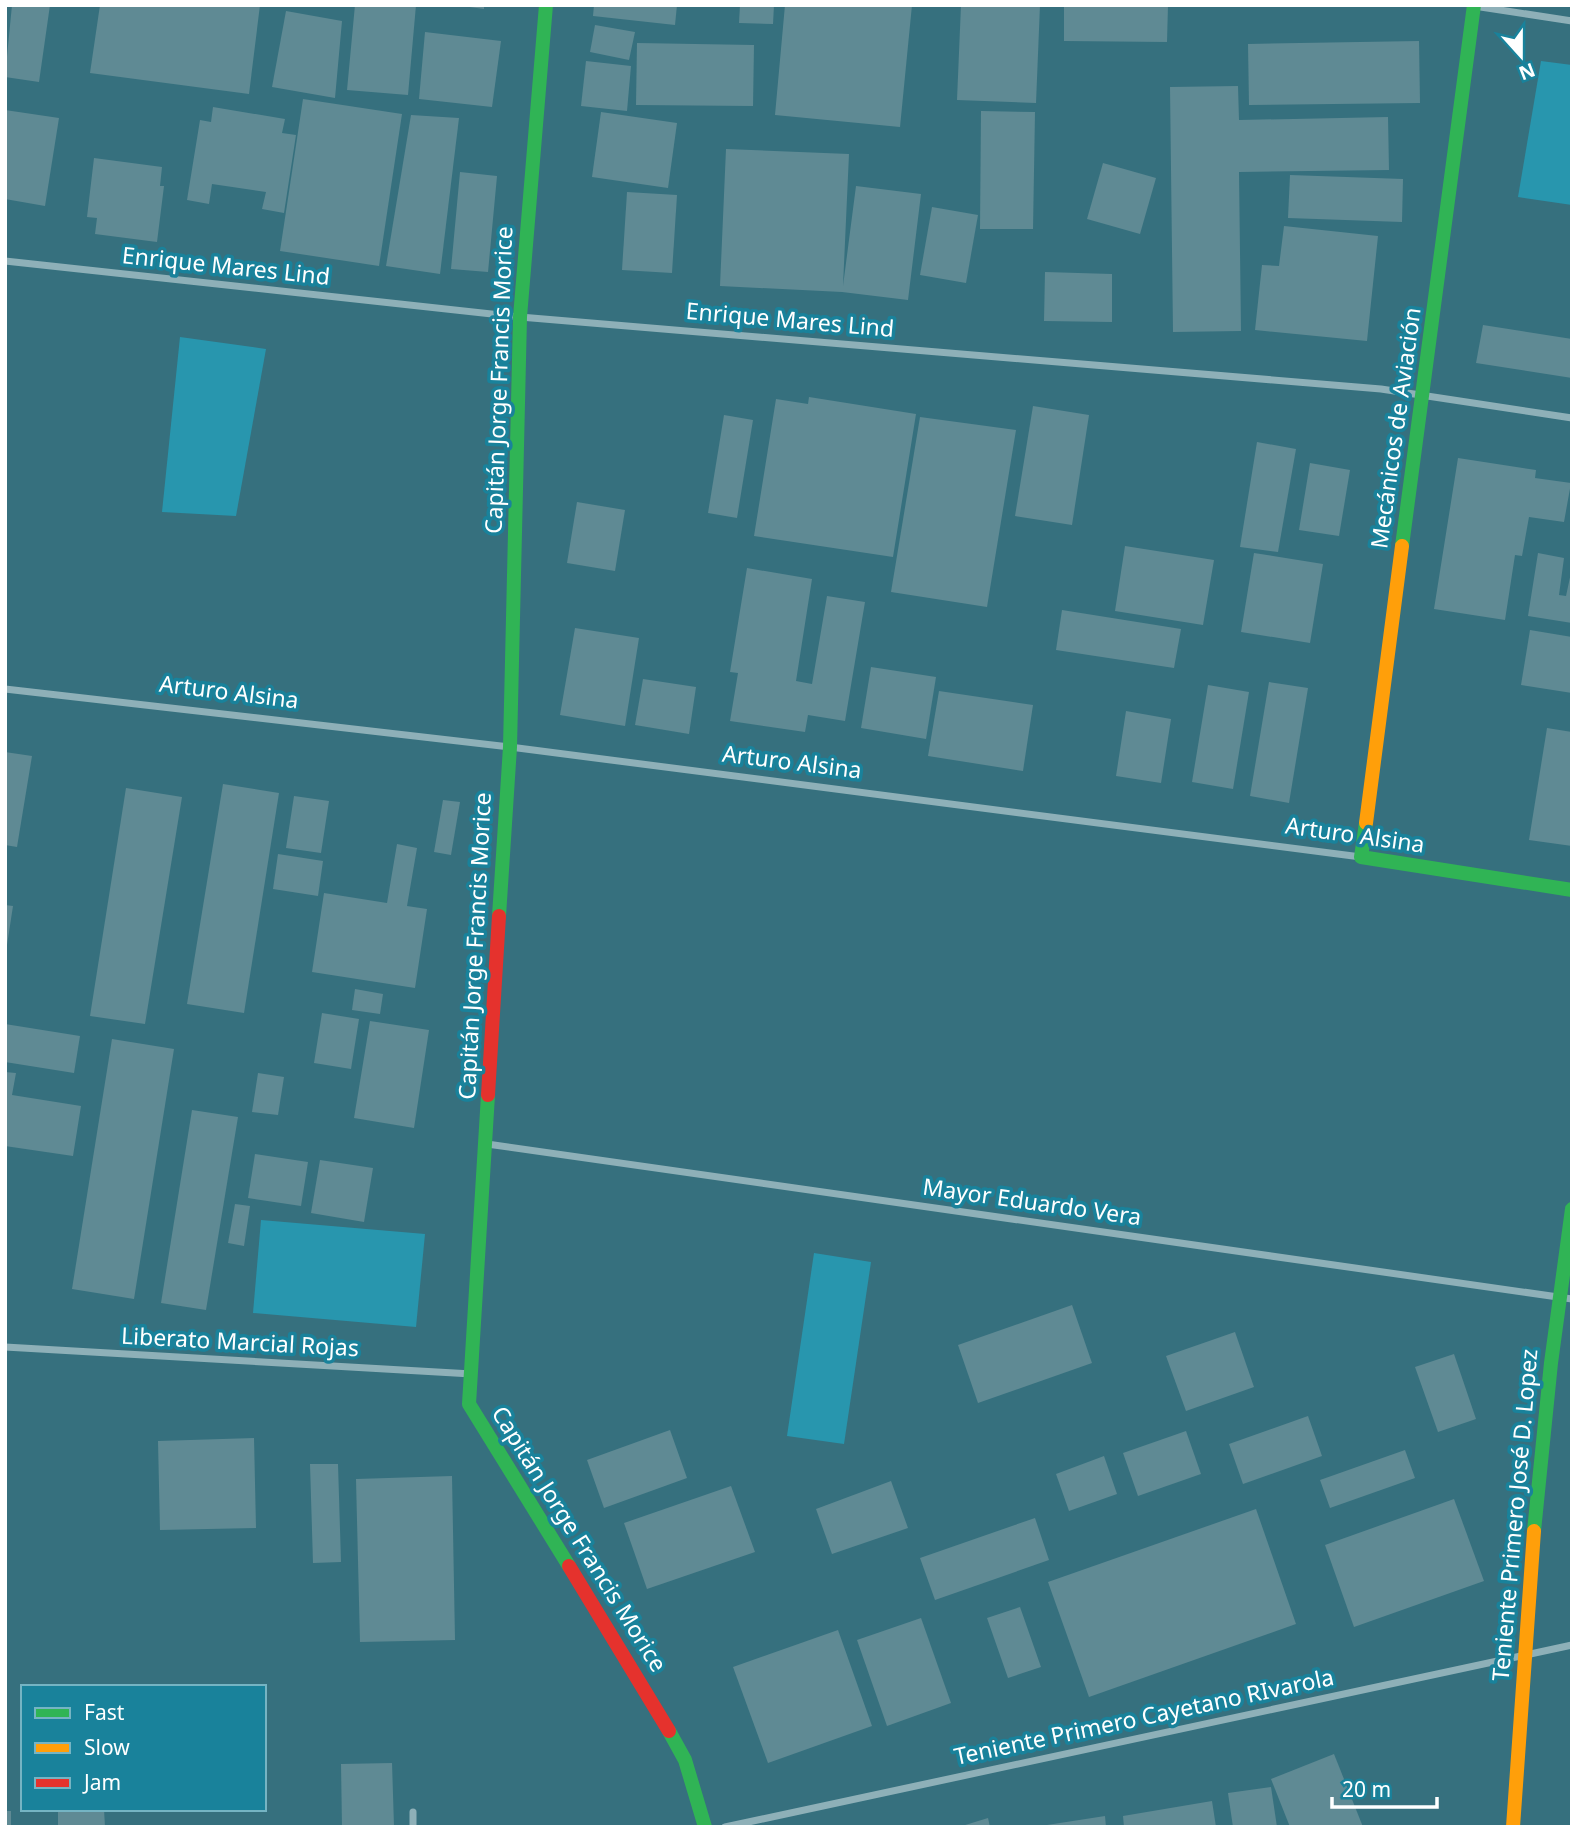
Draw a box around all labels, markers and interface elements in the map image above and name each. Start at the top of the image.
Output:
north arrow [1486,21,1556,91]
text: N [1515,57,1539,87]
street label: Capitán Jorge Francis Morice [477,226,519,534]
street label: Enrique Mares Lind [121,238,332,292]
street label: Enrique Mares Lind [685,294,896,344]
street label: Mecánicos de Aviación [1362,305,1428,551]
street label: Arturo Alsina [158,667,301,715]
street label: Arturo Alsina [721,737,864,785]
street label: Capitán Jorge Francis Morice [450,791,498,1100]
street label: Arturo Alsina [1283,808,1427,860]
street label: Mayor Eduardo Vera [921,1170,1143,1232]
street label: Liberato Marcial Rojas [120,1319,360,1363]
street label: Teniente Primero José D. Lopez [1484,1347,1544,1682]
street label: Capitán Jorge Francis Morice [485,1399,675,1677]
street label: Teniente Primero Cayetano RIvarola [951,1660,1337,1772]
legend [21,1685,266,1811]
text: Fast [84,1698,125,1726]
text: Slow [84,1733,130,1761]
scale bar [1332,1766,1437,1810]
text: Jam [82,1768,121,1796]
text: 20 m [1342,1775,1391,1803]

